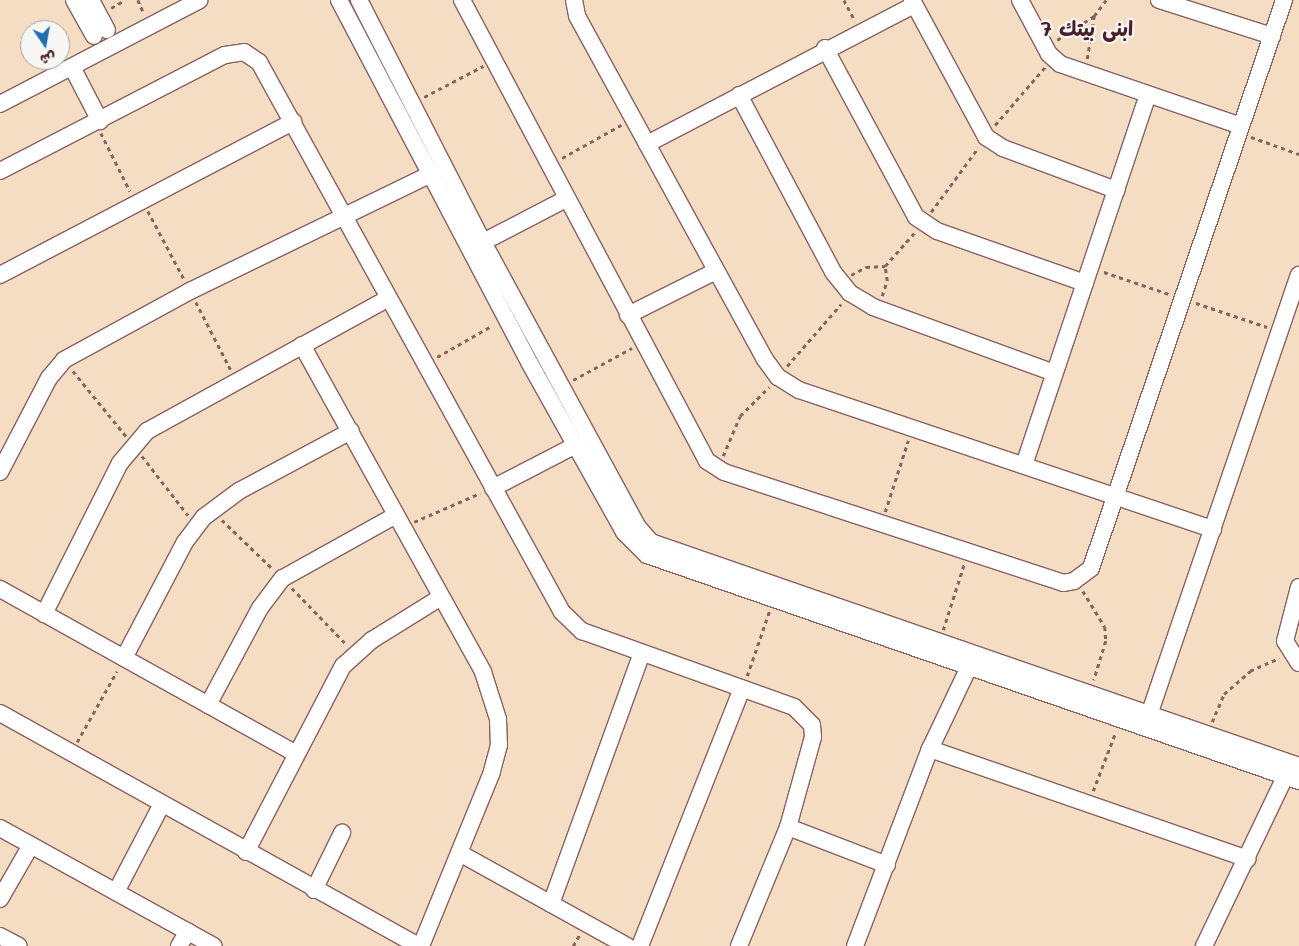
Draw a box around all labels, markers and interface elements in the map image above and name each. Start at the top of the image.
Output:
district label: ابنى بيتك 7 [1041,16,1133,40]
north arrow [20,20,70,70]
text: ش [39,48,58,70]

